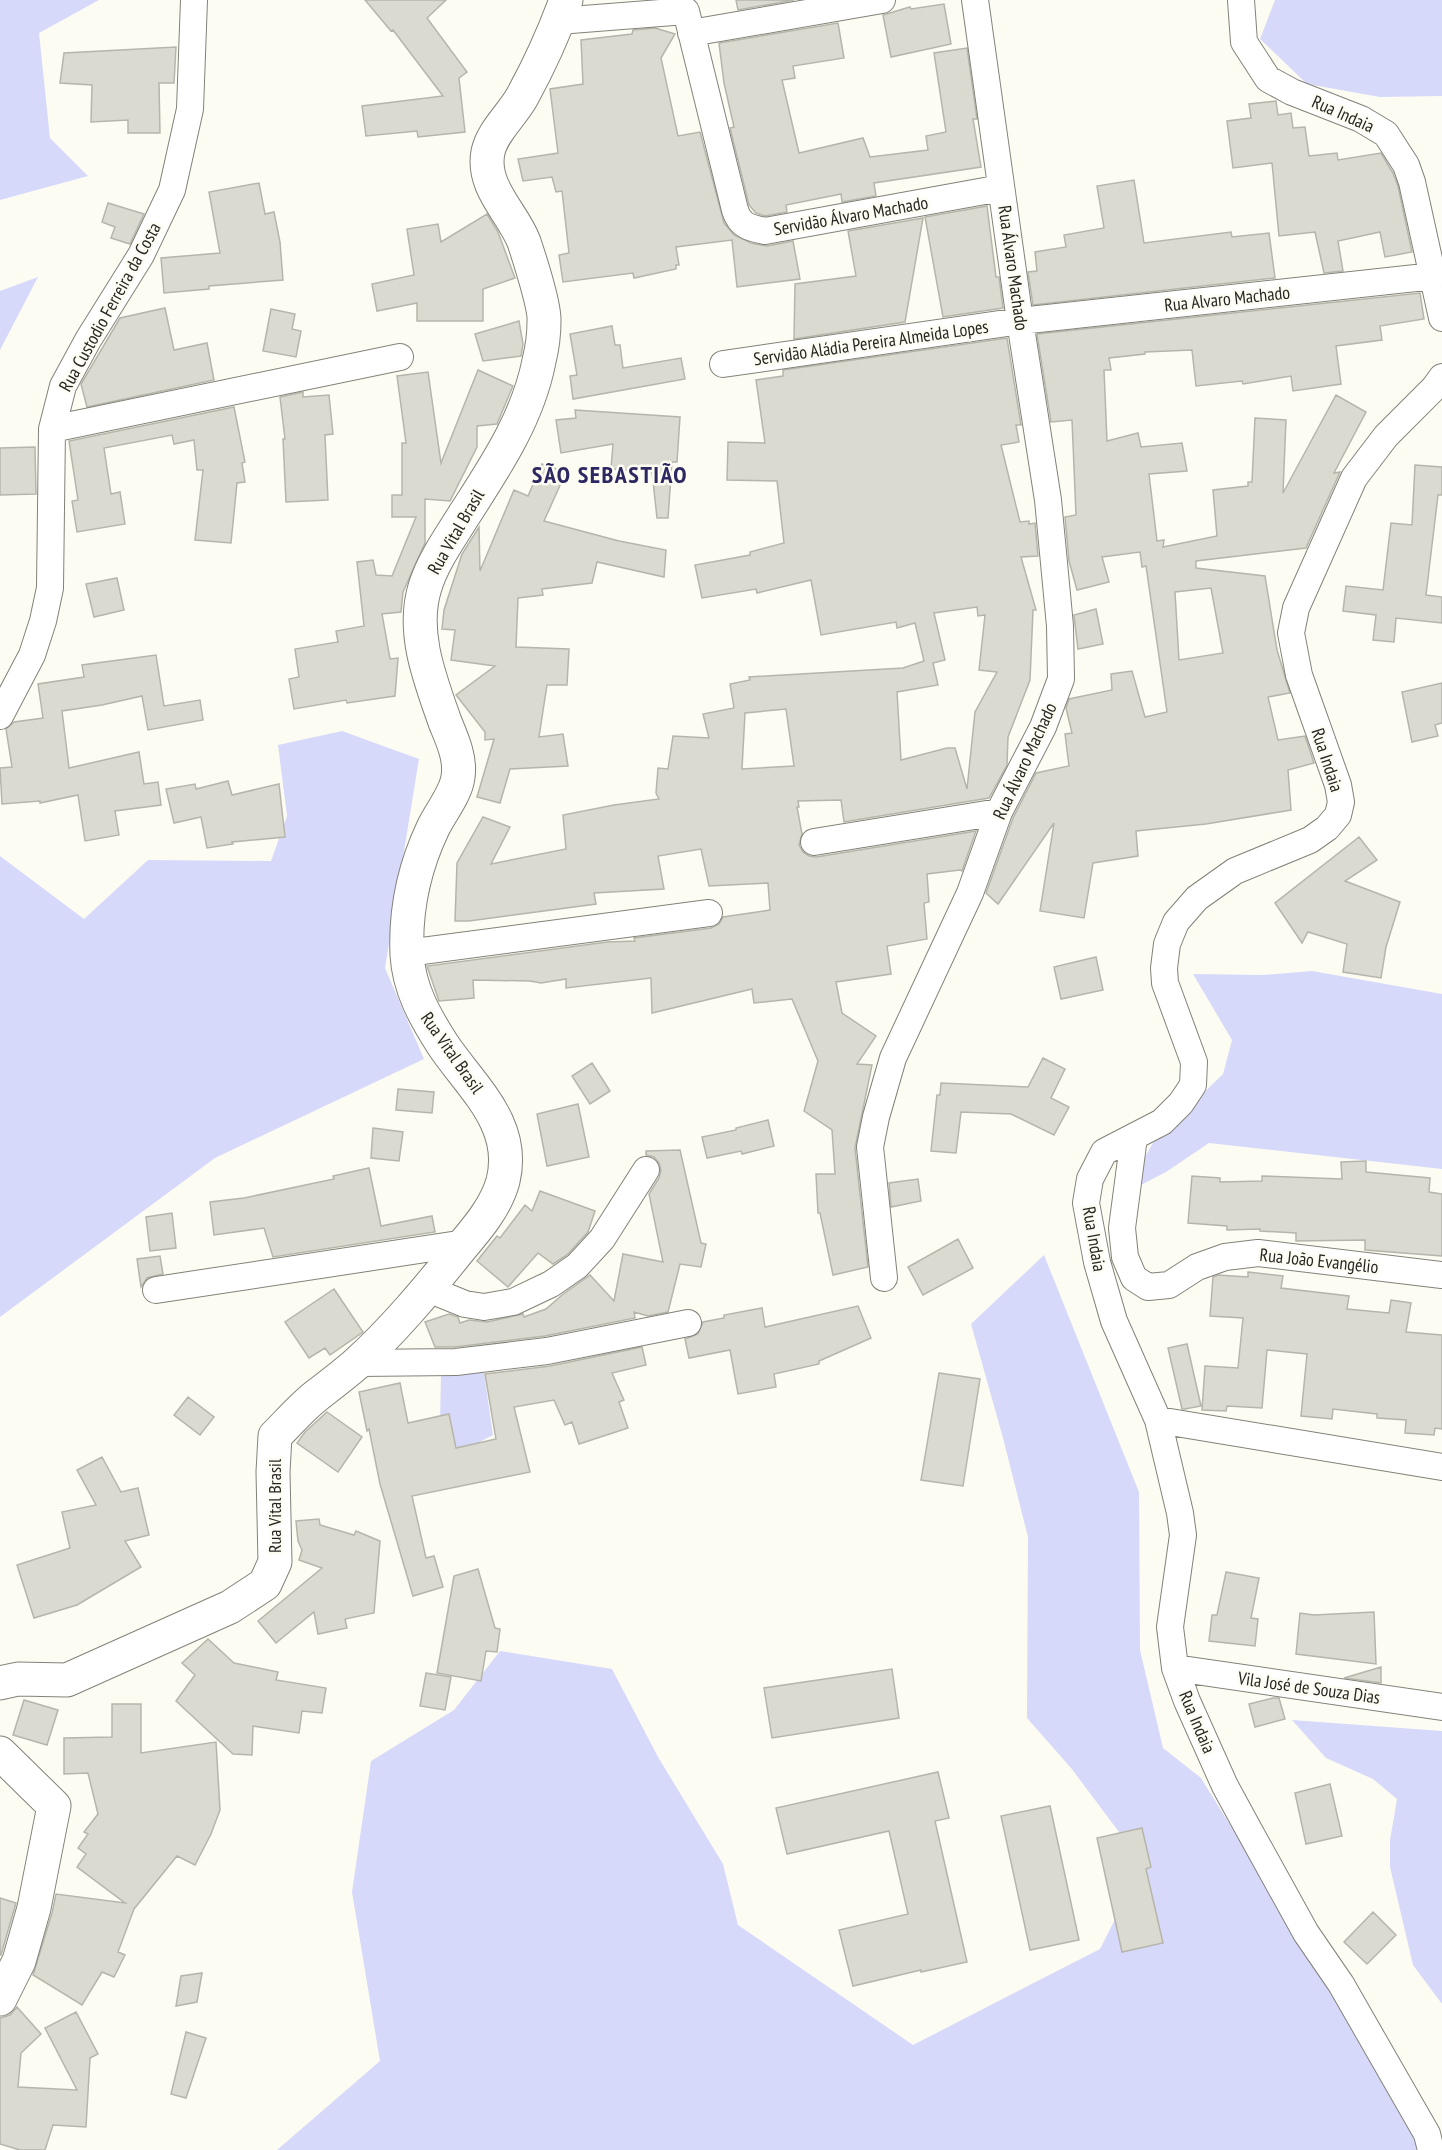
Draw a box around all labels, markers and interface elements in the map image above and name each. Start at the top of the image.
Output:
street label: Rua Indaia [1309,90,1378,137]
street label: Servidão Álvaro Machado [772,191,930,240]
street label: Rua Álvaro Machado [993,204,1034,332]
street label: Rua Custodio Ferreira da Costa [53,218,166,395]
street label: Rua Alvaro Machado [1163,280,1291,317]
street label: Servidão Aládia Pereira Almeida Lopes [752,315,990,370]
district label: SÃO SEBASTIÃO [532,459,688,490]
street label: Rua Vital Brasil [422,485,489,578]
street label: Rua Álvaro Machado [987,699,1062,823]
street label: Rua Indaia [1306,725,1349,795]
street label: Rua Vital Brasil [416,1008,489,1099]
street label: Rua Indaia [1077,1205,1112,1273]
street label: Rua João Evangélio [1259,1243,1380,1278]
street label: Rua Vital Brasil [263,1458,286,1553]
street label: Vila José de Souza Dias [1235,1666,1382,1709]
street label: Rua Indaia [1174,1687,1221,1757]

